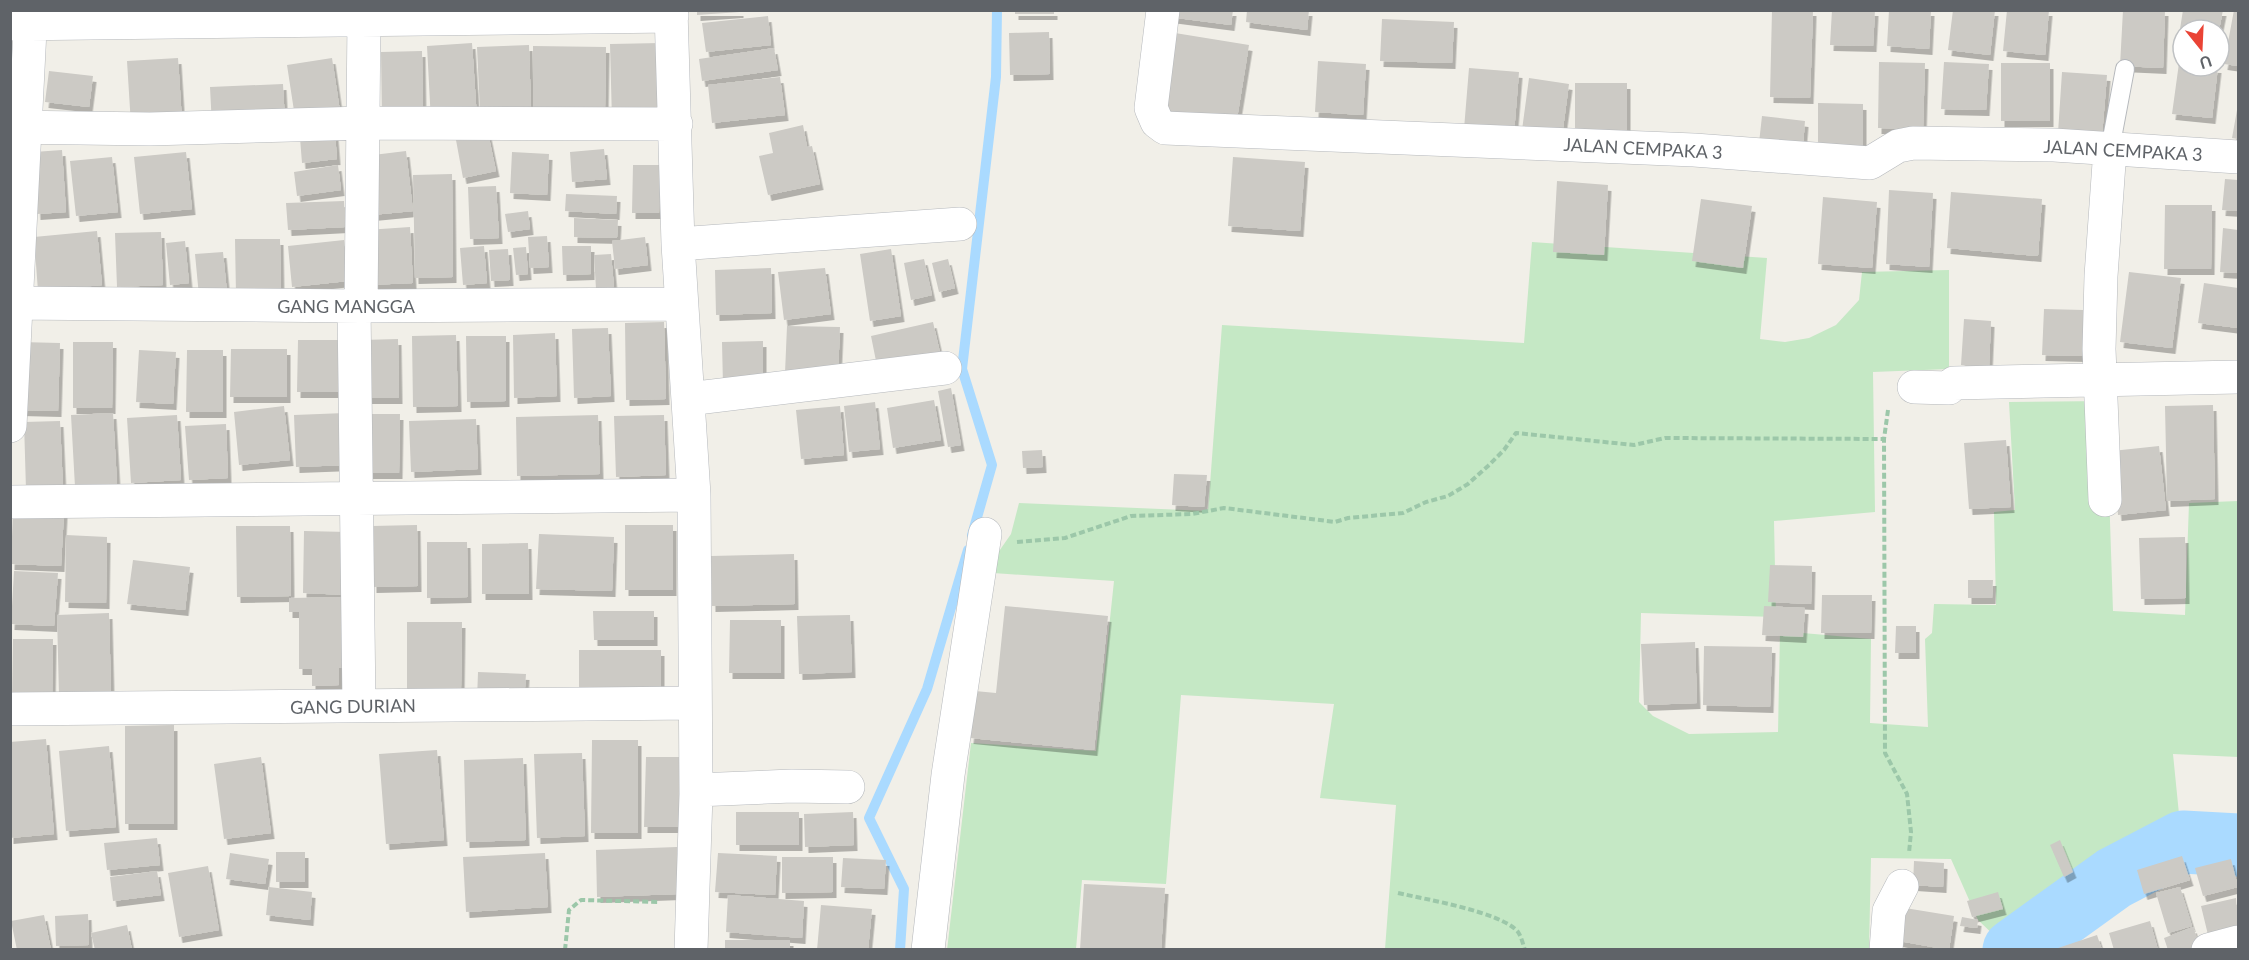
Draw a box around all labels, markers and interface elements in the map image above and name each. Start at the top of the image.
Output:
north arrow [2171,18,2231,78]
text: U [2197,52,2214,74]
street label: JALAN CEMPAKA 3 [1563,133,1723,163]
street label: JALAN CEMPAKA 3 [2043,135,2203,165]
street label: GANG MANGGA [277,295,416,317]
street label: GANG DURIAN [290,694,416,718]

